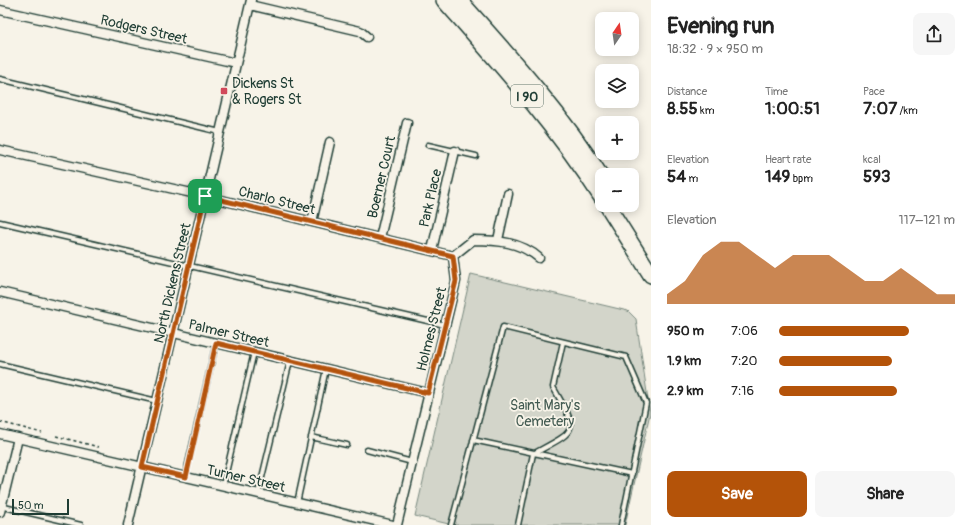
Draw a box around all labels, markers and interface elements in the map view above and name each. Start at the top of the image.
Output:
street label: Rodgers Street [99,11,189,48]
north arrow [595,12,639,56]
map controls [595,12,639,212]
text: Evening run [667,12,775,40]
button: share [913,13,955,55]
text: 18:32 · 9 × 950 m [667,41,763,57]
button: layers [595,64,639,108]
place label: Dickens St & Rogers St [232,75,302,108]
road number: I 90 [511,85,543,107]
text: Distance [667,85,707,98]
text: Time [765,85,788,98]
text: Pace [863,85,885,98]
marker: Dickens St & Rogers St [219,86,229,96]
text: 8.55 [667,98,698,119]
text: 1:00:51 [765,98,820,119]
text: 7:07 [863,98,897,119]
text: km [698,104,714,117]
text: /km [897,104,918,117]
button: + [595,116,639,160]
street label: Boerner Court [364,134,399,220]
text: Elevation [667,153,709,166]
text: Heart rate [765,153,811,166]
text: kcal [863,153,881,166]
text: 54 [667,166,686,187]
text: 149 [765,166,790,187]
text: 593 [863,166,890,187]
street label: Park Place [416,167,445,229]
button: − [595,168,639,212]
text: m [686,172,698,185]
text: bpm [790,172,813,185]
pin [188,179,222,213]
street label: Charlo Street [237,183,317,218]
icon: arrive [194,185,216,207]
text: Elevation [667,212,717,228]
text: 117–121 m [899,212,955,228]
street label: North Dickens Street [150,221,195,345]
street label: Holmes Street [413,285,450,373]
street label: Palmer Street [187,316,271,351]
text: 950 m [667,323,704,339]
text: 7:06 [731,323,758,339]
text: 1.9 km [667,353,701,369]
text: 7:20 [731,353,758,369]
text: 2.9 km [667,383,704,399]
text: 7:16 [731,383,754,399]
park label: Saint Mary's Cemetery [510,397,581,430]
street label: Turner Street [205,461,287,496]
button: Save [667,471,807,517]
button: Share [815,471,955,517]
scale bar [12,497,69,516]
text: 50 m [18,499,44,512]

